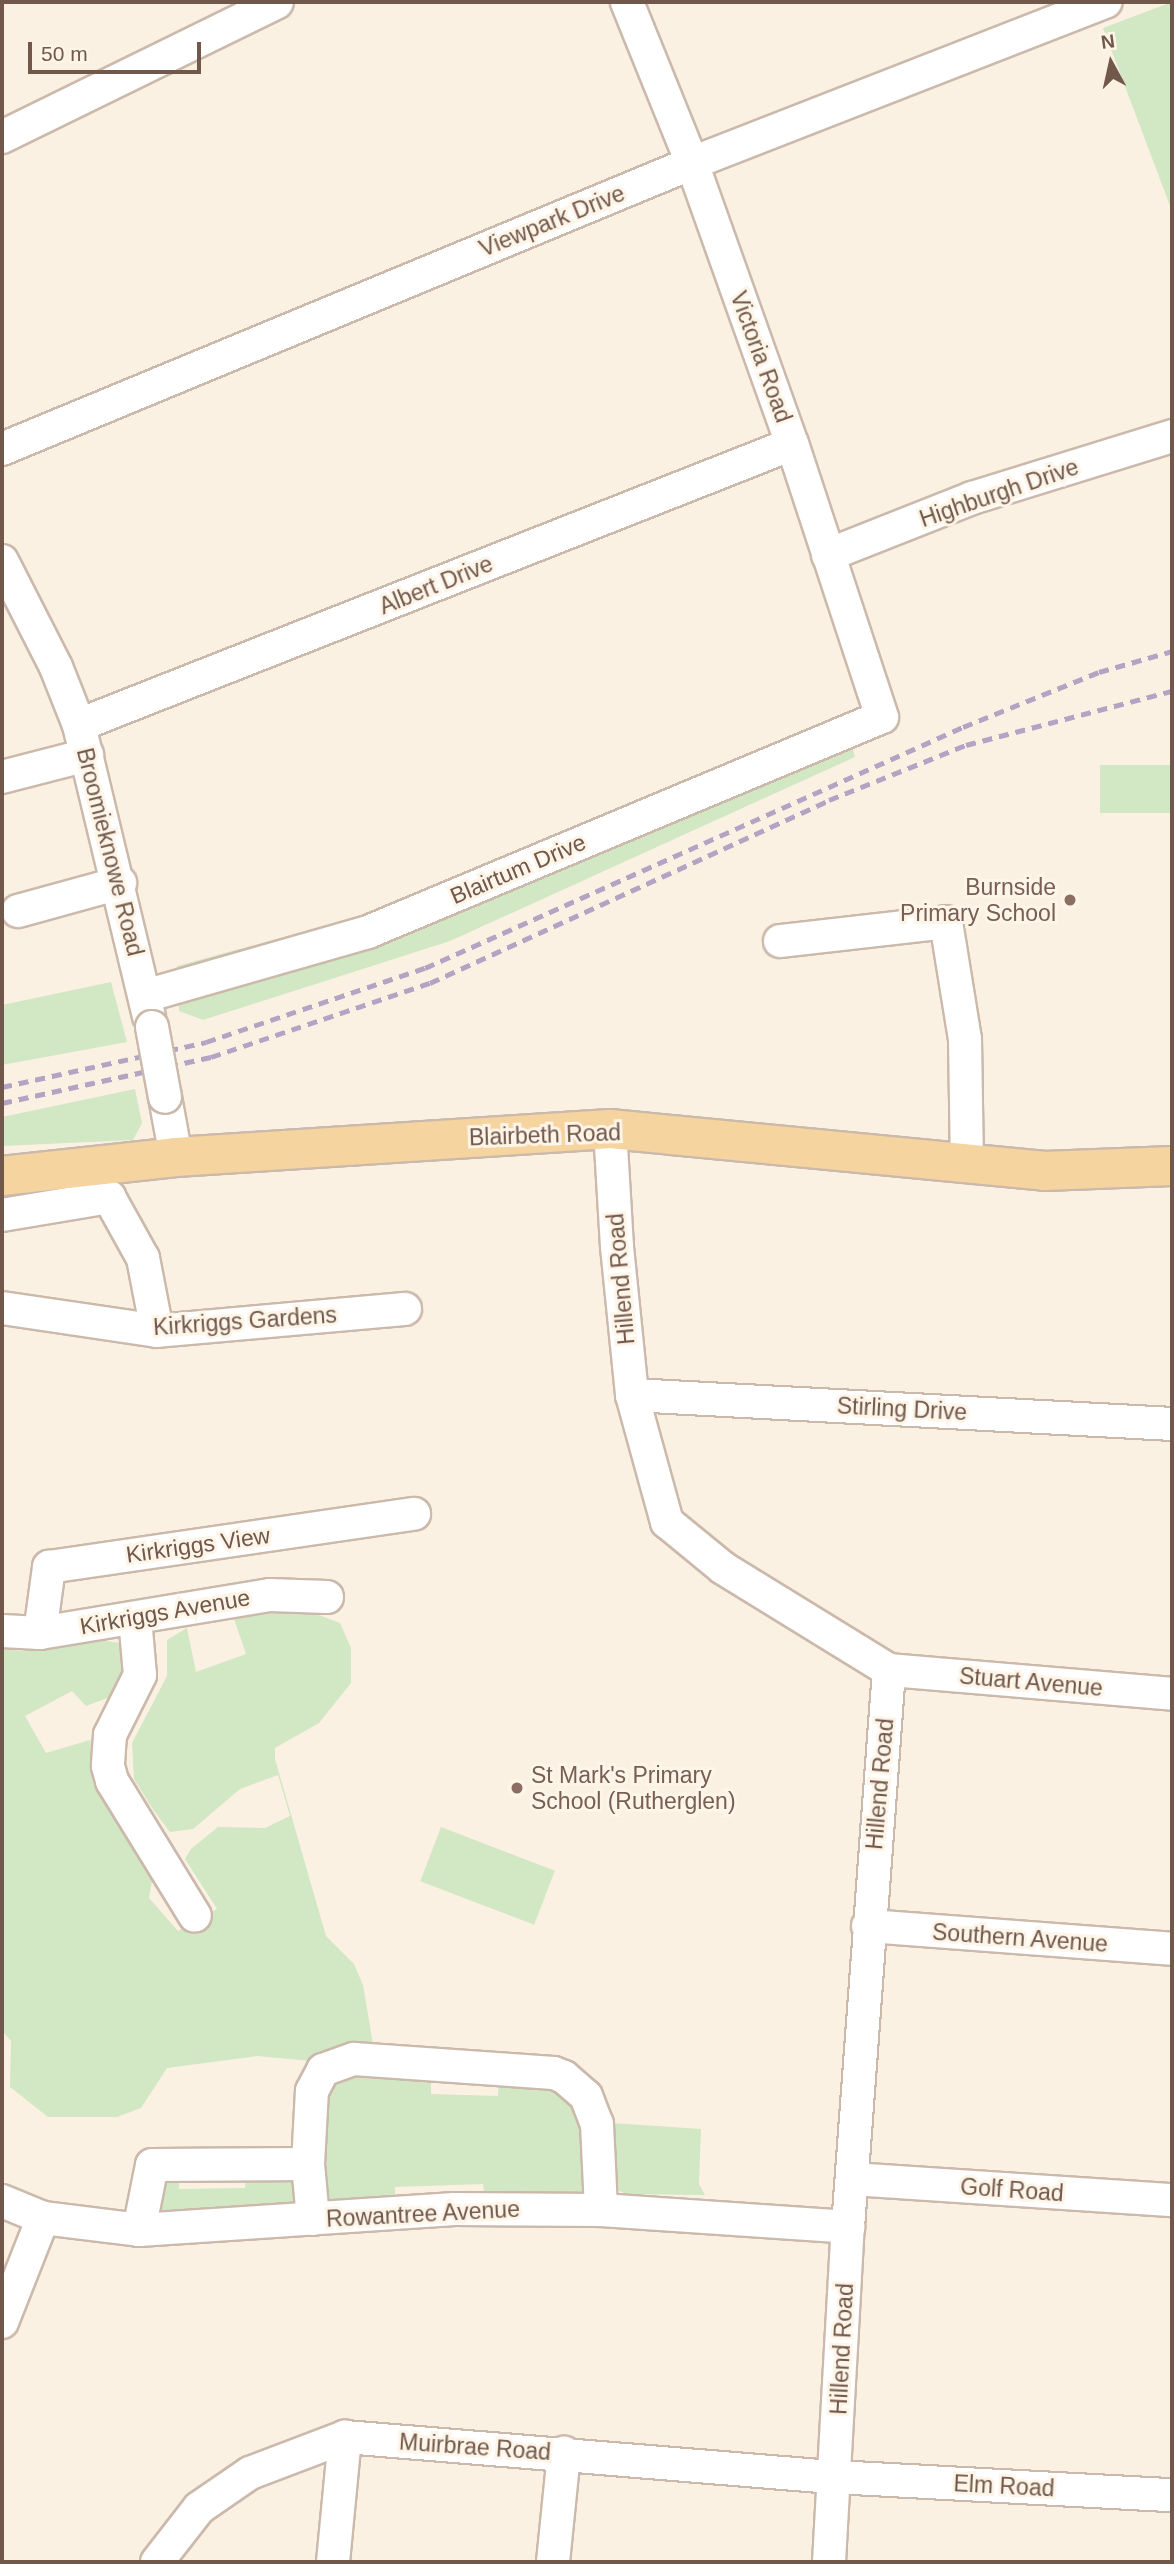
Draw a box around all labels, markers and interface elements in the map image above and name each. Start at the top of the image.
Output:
scale bar [32,28,205,72]
north arrow [1076,28,1146,98]
text: N [1100,30,1116,53]
text: 50 m [41,42,88,65]
street label: Viewpark Drive [475,179,629,263]
street label: Victoria Road [724,288,798,426]
street label: Highburgh Drive [916,453,1082,533]
street label: Albert Drive [375,550,497,620]
street label: Broomieknowe Road [71,745,149,959]
street label: Blairtum Drive [446,828,590,910]
place label: Burnside Primary School [900,873,1056,927]
marker: Burnside Primary School [1062,892,1078,908]
street label: Blairbeth Road [468,1119,622,1151]
street label: Hillend Road [602,1212,640,1346]
street label: Kirkriggs Gardens [152,1301,338,1341]
street label: Stirling Drive [836,1392,968,1426]
street label: Kirkriggs View [124,1521,272,1569]
street label: Kirkriggs Avenue [77,1583,253,1641]
street label: Stuart Avenue [957,1662,1105,1702]
street label: Hillend Road [861,1717,899,1851]
place label: St Mark's Primary School (Rutherglen) [531,1761,736,1815]
marker: St Mark's Primary School (Rutherglen) [509,1780,525,1796]
street label: Southern Avenue [931,1918,1109,1958]
street label: Golf Road [959,2173,1065,2207]
street label: Rowantree Avenue [325,2195,521,2233]
street label: Hillend Road [825,2283,859,2415]
street label: Muirbrae Road [398,2428,552,2466]
street label: Elm Road [953,2470,1055,2502]

